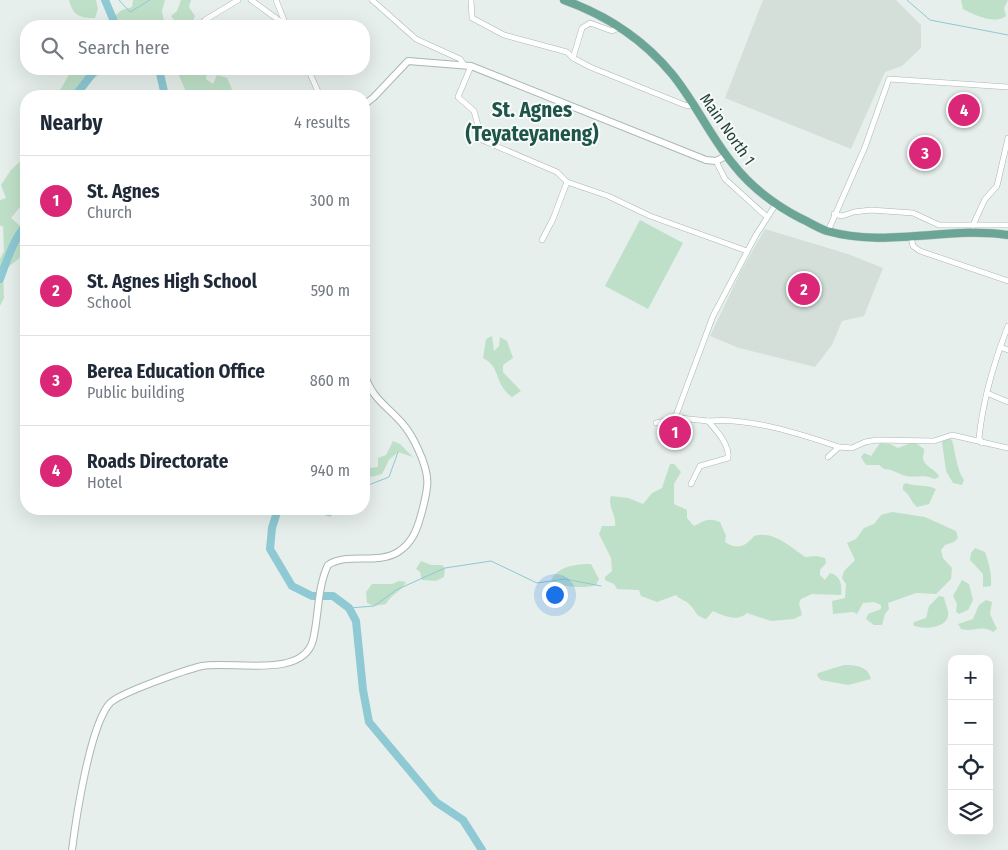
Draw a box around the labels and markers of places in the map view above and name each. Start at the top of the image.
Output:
pin: 4 [948,91,980,129]
pin: 3 [909,134,941,172]
pin: 2 [788,270,820,308]
pin: 1 [659,413,691,451]

